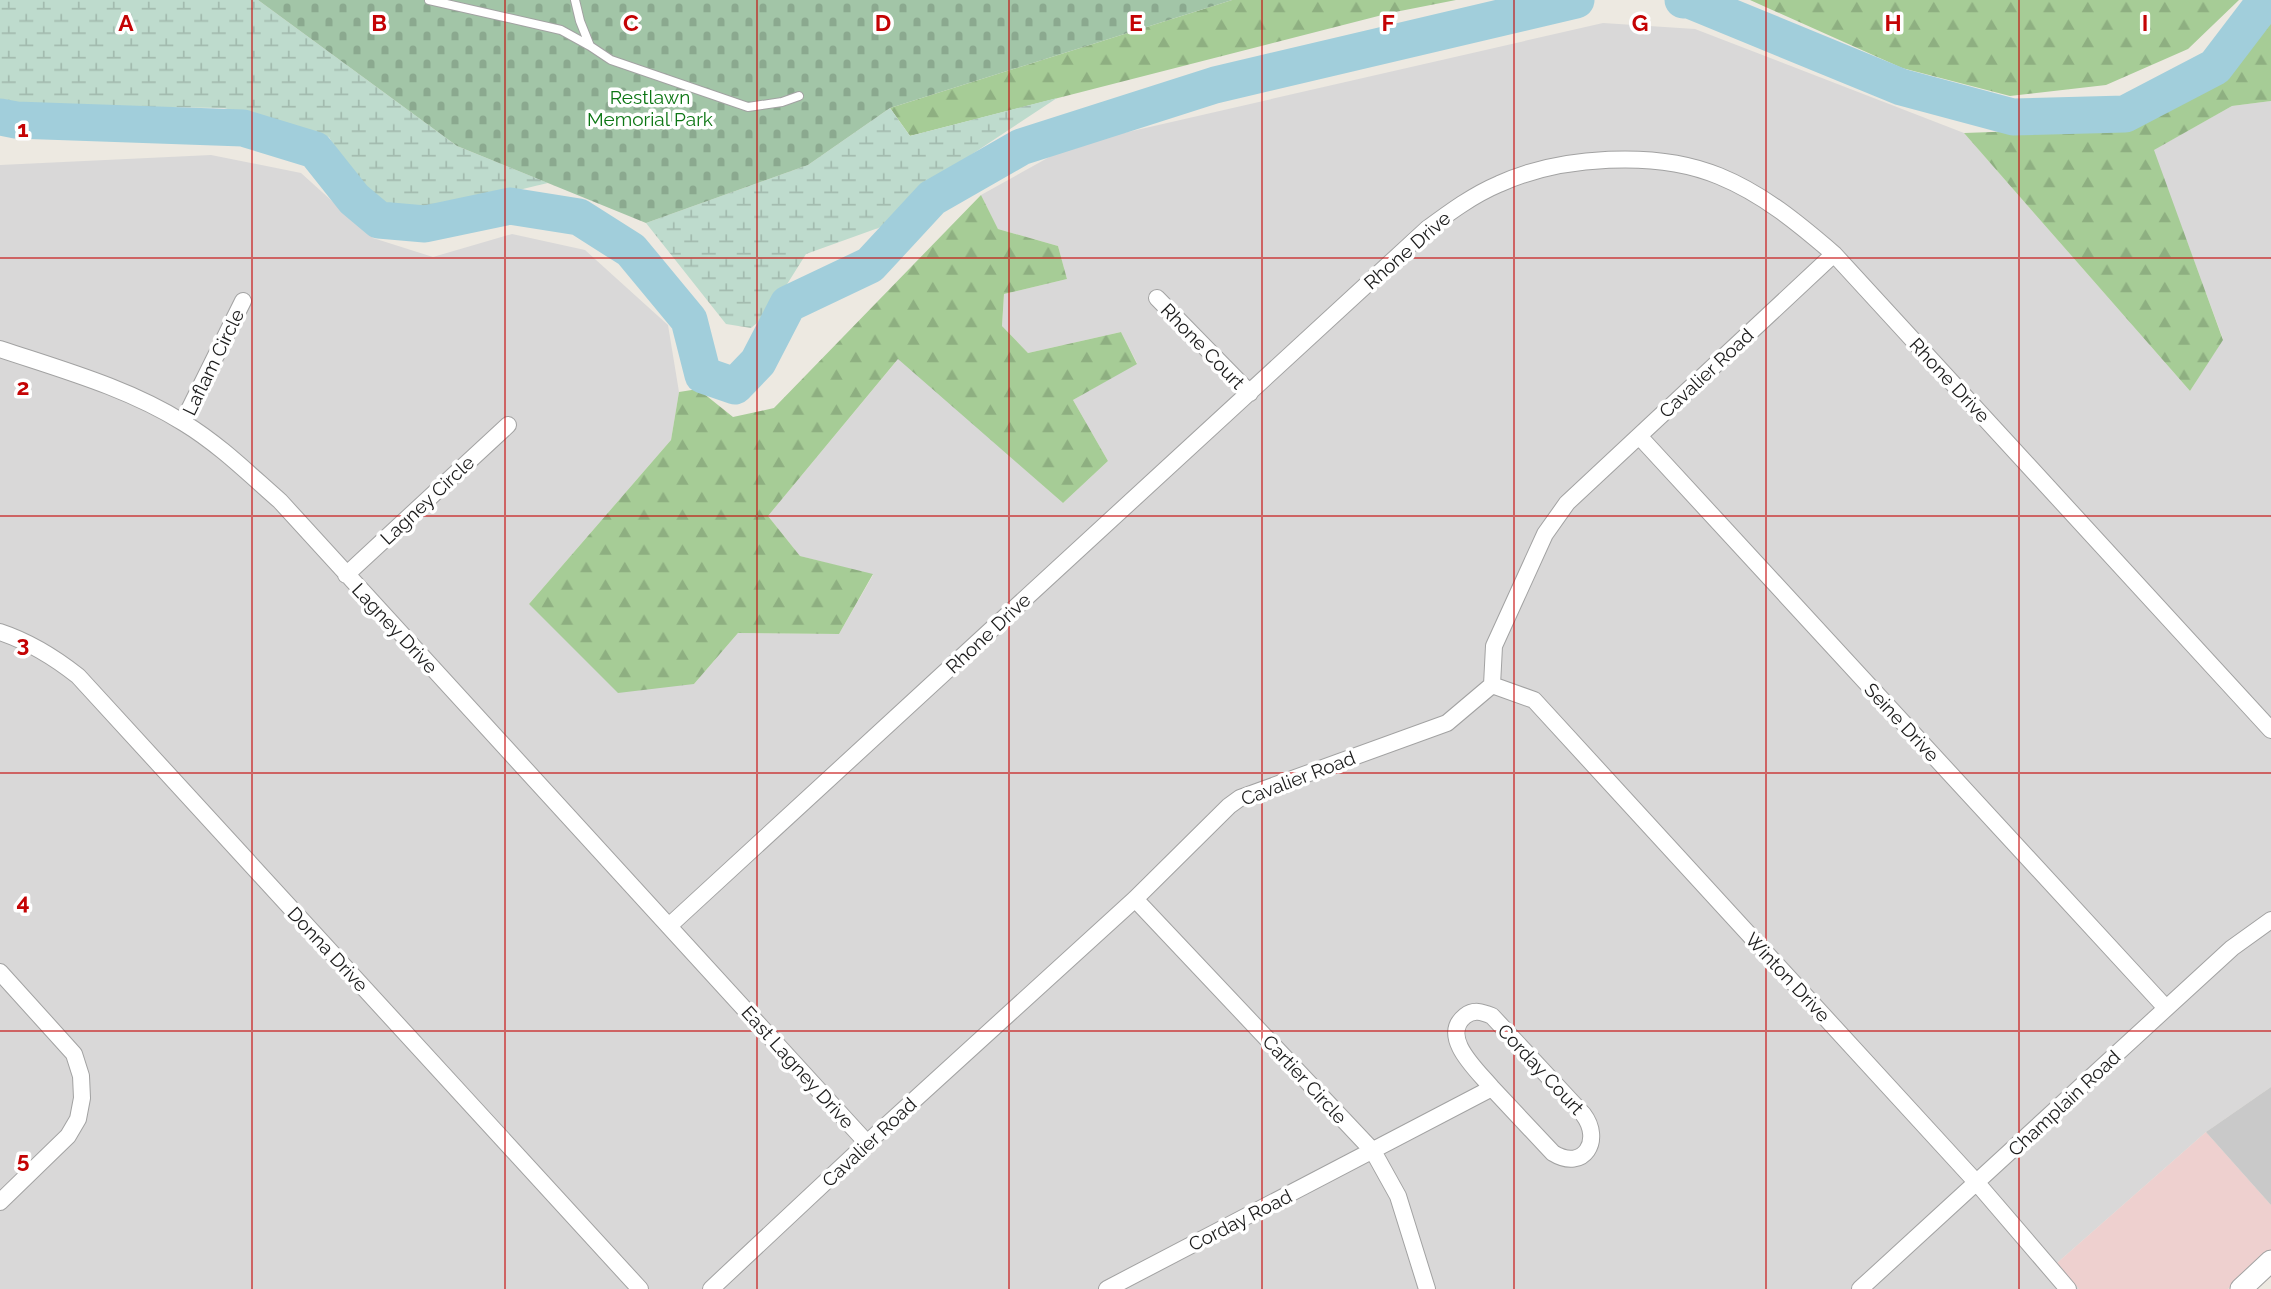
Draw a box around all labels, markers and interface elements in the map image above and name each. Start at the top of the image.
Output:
text: A [118,9,134,36]
text: B [371,9,387,36]
text: C [623,9,639,36]
text: D [875,9,891,36]
text: E [1129,9,1143,36]
text: F [1381,9,1395,36]
text: G [1632,9,1648,36]
text: H [1884,9,1902,36]
text: I [2142,9,2148,36]
park label: Restlawn Memorial Park [587,86,713,130]
text: 1 [17,115,29,142]
street label: Rhone Drive [1359,207,1455,293]
street label: Rhone Court [1157,299,1250,394]
street label: Laflam Circle [178,305,248,419]
street label: Cavalier Road [1654,324,1758,422]
street label: Rhone Drive [1905,333,1995,427]
text: 2 [17,373,29,400]
street label: Lagney Circle [376,451,478,549]
street label: Lagney Drive [348,578,442,678]
street label: Rhone Drive [941,588,1035,678]
text: 3 [17,630,29,657]
street label: Seine Drive [1860,678,1944,766]
street label: Cavalier Road [1238,746,1358,810]
text: 4 [16,888,30,915]
street label: Donna Drive [283,902,373,996]
street label: Winton Drive [1741,928,1835,1026]
street label: East Lagney Drive [737,1001,859,1133]
street label: Corday Court [1493,1019,1589,1119]
street label: Cartier Circle [1258,1030,1352,1128]
street label: Champlain Road [2004,1046,2124,1160]
street label: Cavalier Road [817,1093,921,1191]
text: 5 [17,1146,30,1173]
street label: Corday Road [1185,1185,1295,1255]

